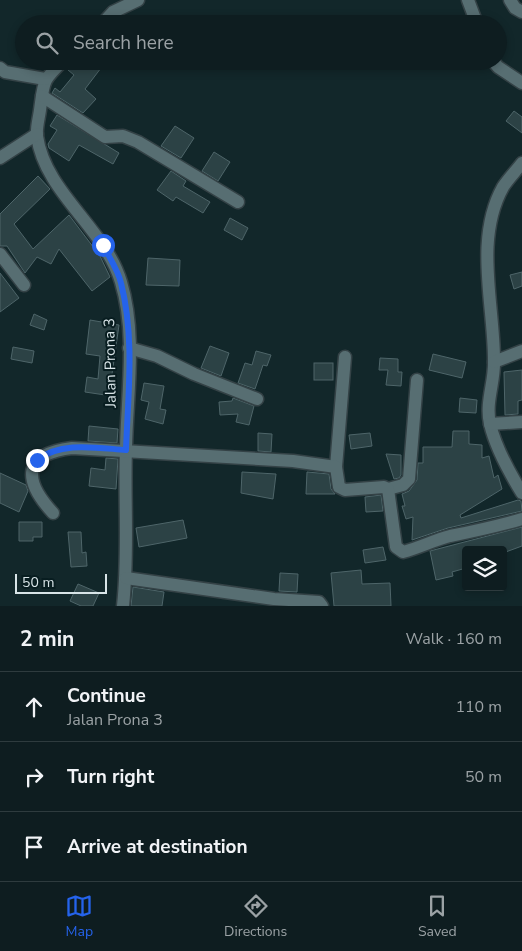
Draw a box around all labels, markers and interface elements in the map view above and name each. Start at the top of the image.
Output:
search box [15,15,507,70]
icon: search [33,29,61,57]
text: Search here [73,30,174,56]
route start [92,234,115,257]
street label: Jalan Prona 3 [99,318,121,409]
route end [26,449,49,472]
map controls [462,546,507,591]
button: layers [462,546,507,591]
scale bar [15,571,108,594]
text: 50 m [22,573,54,592]
text: 2 min [20,625,74,653]
text: Walk · 160 m [406,628,502,650]
text: Continue [67,683,146,709]
icon: ahead [20,693,48,721]
text: 110 m [455,696,502,718]
text: Jalan Prona 3 [67,709,163,731]
icon: right [20,763,48,791]
text: Turn right [67,764,154,790]
text: 50 m [465,766,502,788]
icon: arrive [20,833,48,861]
text: Arrive at destination [67,834,248,860]
tab: Map [65,892,93,941]
tab: Directions [224,892,287,941]
tab: Saved [418,892,457,941]

